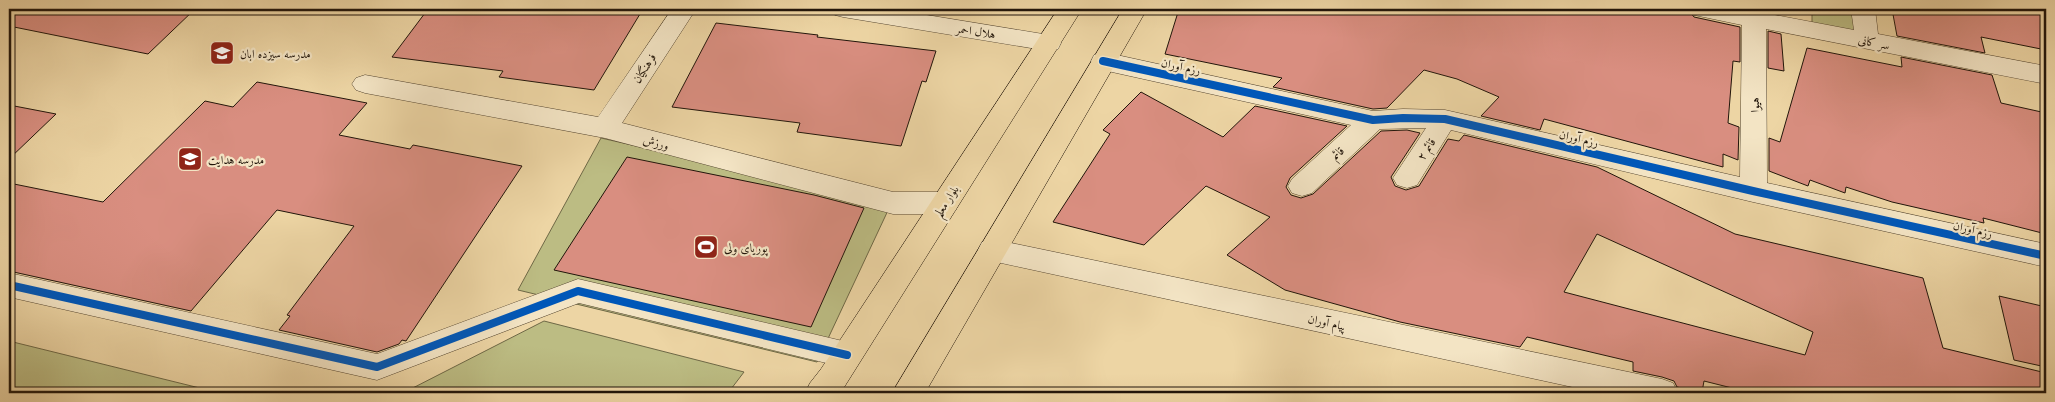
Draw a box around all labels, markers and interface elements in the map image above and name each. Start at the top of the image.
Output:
street label: هلال احمر [953,20,997,42]
street label: سر کانی [1857,32,1891,53]
school or university icon: مدرسه سیزده ابان [209,40,235,66]
place label: مدرسه سیزده ابان [240,46,311,61]
street label: فرهنگیان [629,50,660,86]
street label: رزم آوران [1159,55,1202,81]
street label: هیوا [1747,97,1763,113]
street label: رزم آوران [1557,126,1600,154]
street label: ورزش [641,131,671,154]
street label: قائم ۲ [1413,135,1442,165]
street label: قائم [1327,143,1350,166]
school or university icon: مدرسه هدایت [177,146,203,172]
place label: مدرسه هدایت [208,152,264,168]
street label: بلوار معلم [930,182,966,222]
street label: رزم آوران [1951,217,1994,245]
sports icon: پوریای ولی [693,234,719,260]
place label: پوریای ولی [724,240,768,257]
street label: پیام آوران [1306,311,1347,337]

